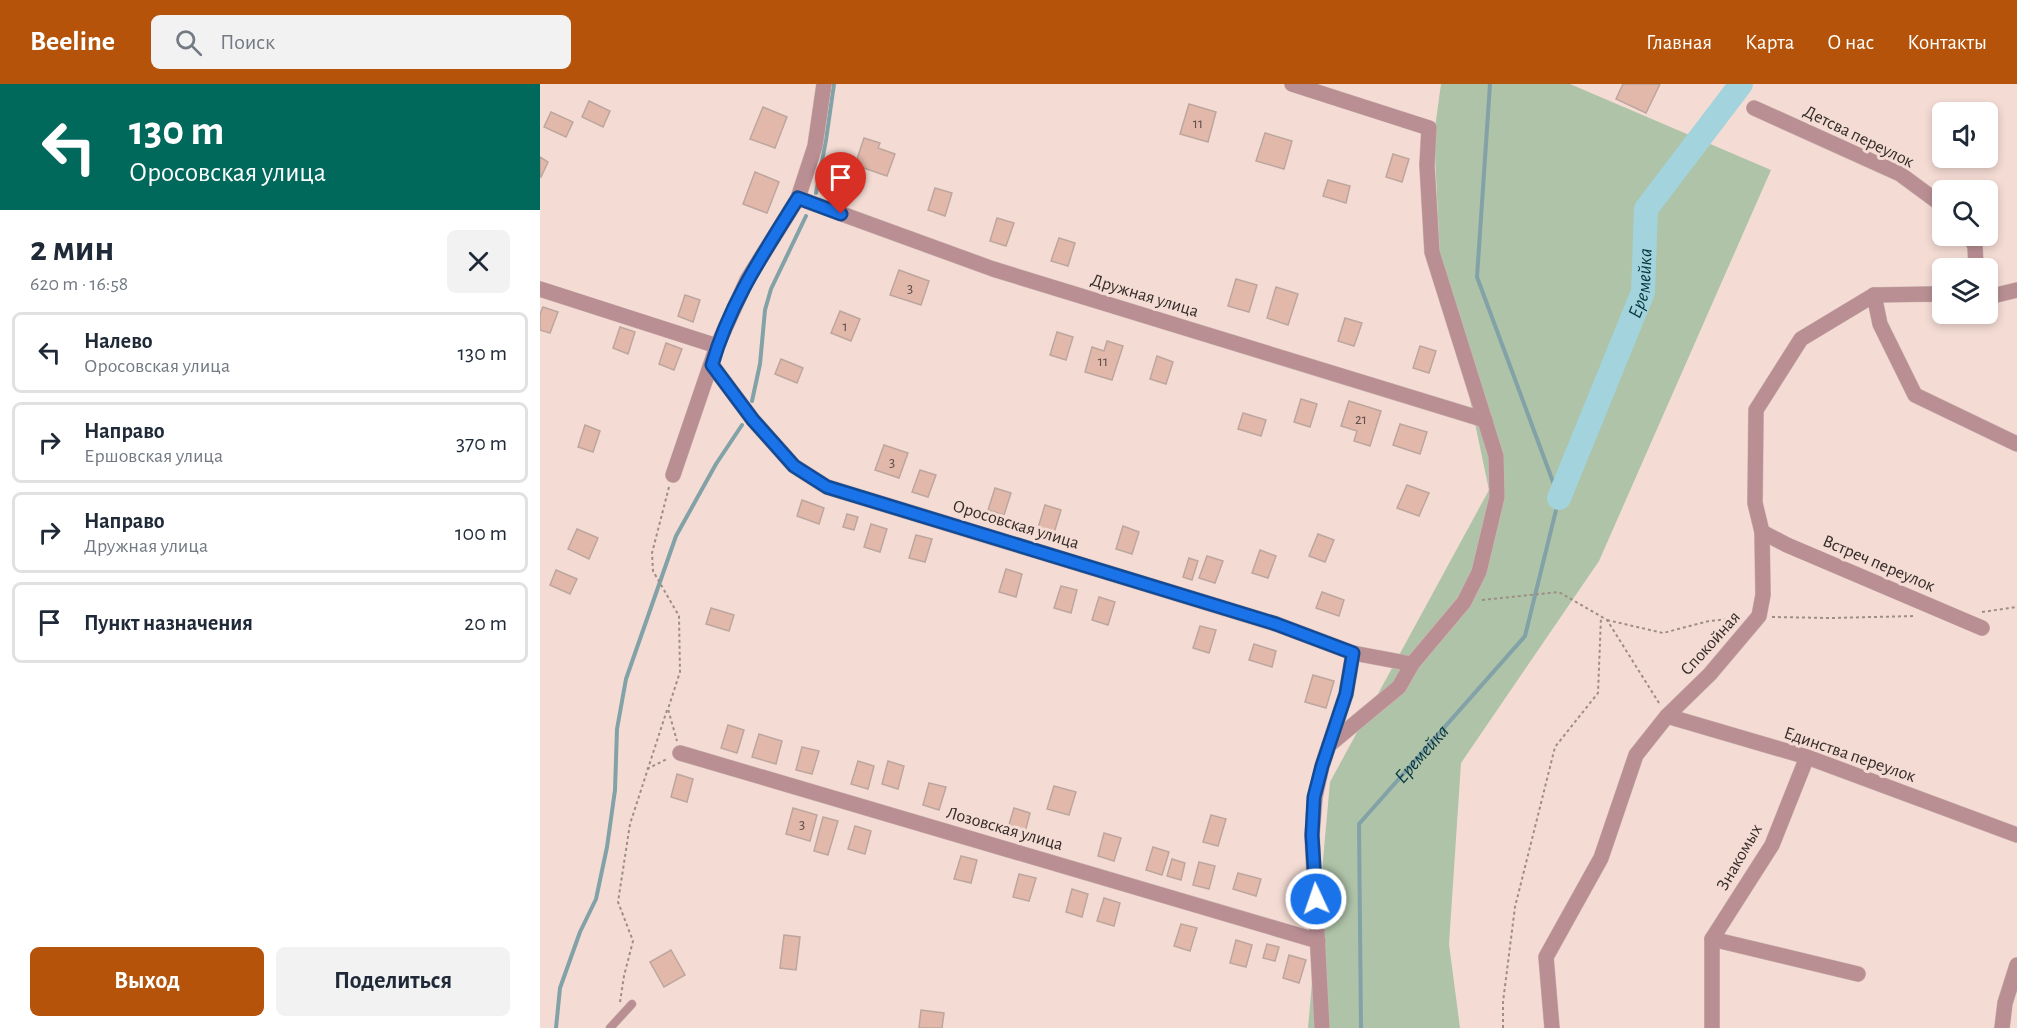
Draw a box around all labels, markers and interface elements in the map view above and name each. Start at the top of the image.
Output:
search box [151,15,571,69]
icon: search [172,26,205,59]
text: Beeline [30,28,115,56]
text: Поиск [220,31,275,53]
text: Главная [1646,32,1712,53]
text: Карта [1745,32,1794,53]
text: О нас [1827,32,1874,53]
text: Контакты [1907,32,1987,53]
street label: Детсва переулок [1800,102,1917,172]
map controls [1932,102,1998,324]
button: sound [1932,102,1998,168]
icon: left [30,108,108,186]
text: 130 m [129,110,224,152]
house number: 11 [1193,116,1203,131]
pin [815,152,866,214]
text: Оросовская улица [129,159,326,186]
icon: arrive [824,161,857,194]
button: search [1932,180,1998,246]
button: close [447,230,510,293]
text: 2 мин [30,231,114,267]
water label: Еремейка [1625,248,1656,321]
button: layers [1932,258,1998,324]
street label: Дружная улица [1089,271,1201,321]
text: 620 m · 16:58 [30,274,128,294]
house number: 3 [907,281,913,296]
house number: 1 [842,319,848,334]
text: Налево [84,330,153,352]
icon: left [33,336,66,369]
text: 130 m [458,342,507,364]
house number: 11 [1098,354,1108,369]
text: Оросовская улица [84,356,230,376]
house number: 21 [1355,412,1367,427]
text: Направо [84,420,165,442]
icon: right [33,426,66,459]
text: 370 m [456,432,507,454]
text: Ершовская улица [84,446,223,466]
house number: 3 [889,455,895,470]
street label: Оросовская улица [950,497,1081,553]
text: Направо [84,510,165,532]
icon: right [33,516,66,549]
text: 100 m [455,522,507,544]
street label: Встреч переулок [1820,532,1938,596]
text: Дружная улица [84,536,208,556]
icon: arrive [33,606,66,639]
street label: Спокойная [1677,608,1744,679]
text: Пункт назначения [84,612,253,634]
text: 20 m [464,612,507,634]
water label: Еремейка [1391,721,1453,787]
street label: Единства переулок [1781,724,1919,786]
street label: Лозовская улица [944,804,1065,854]
house number: 3 [799,817,805,832]
street label: Знакомых [1714,821,1766,894]
position arrow [1284,867,1348,931]
button: Выход [30,947,264,1016]
button: Поделиться [276,947,510,1016]

